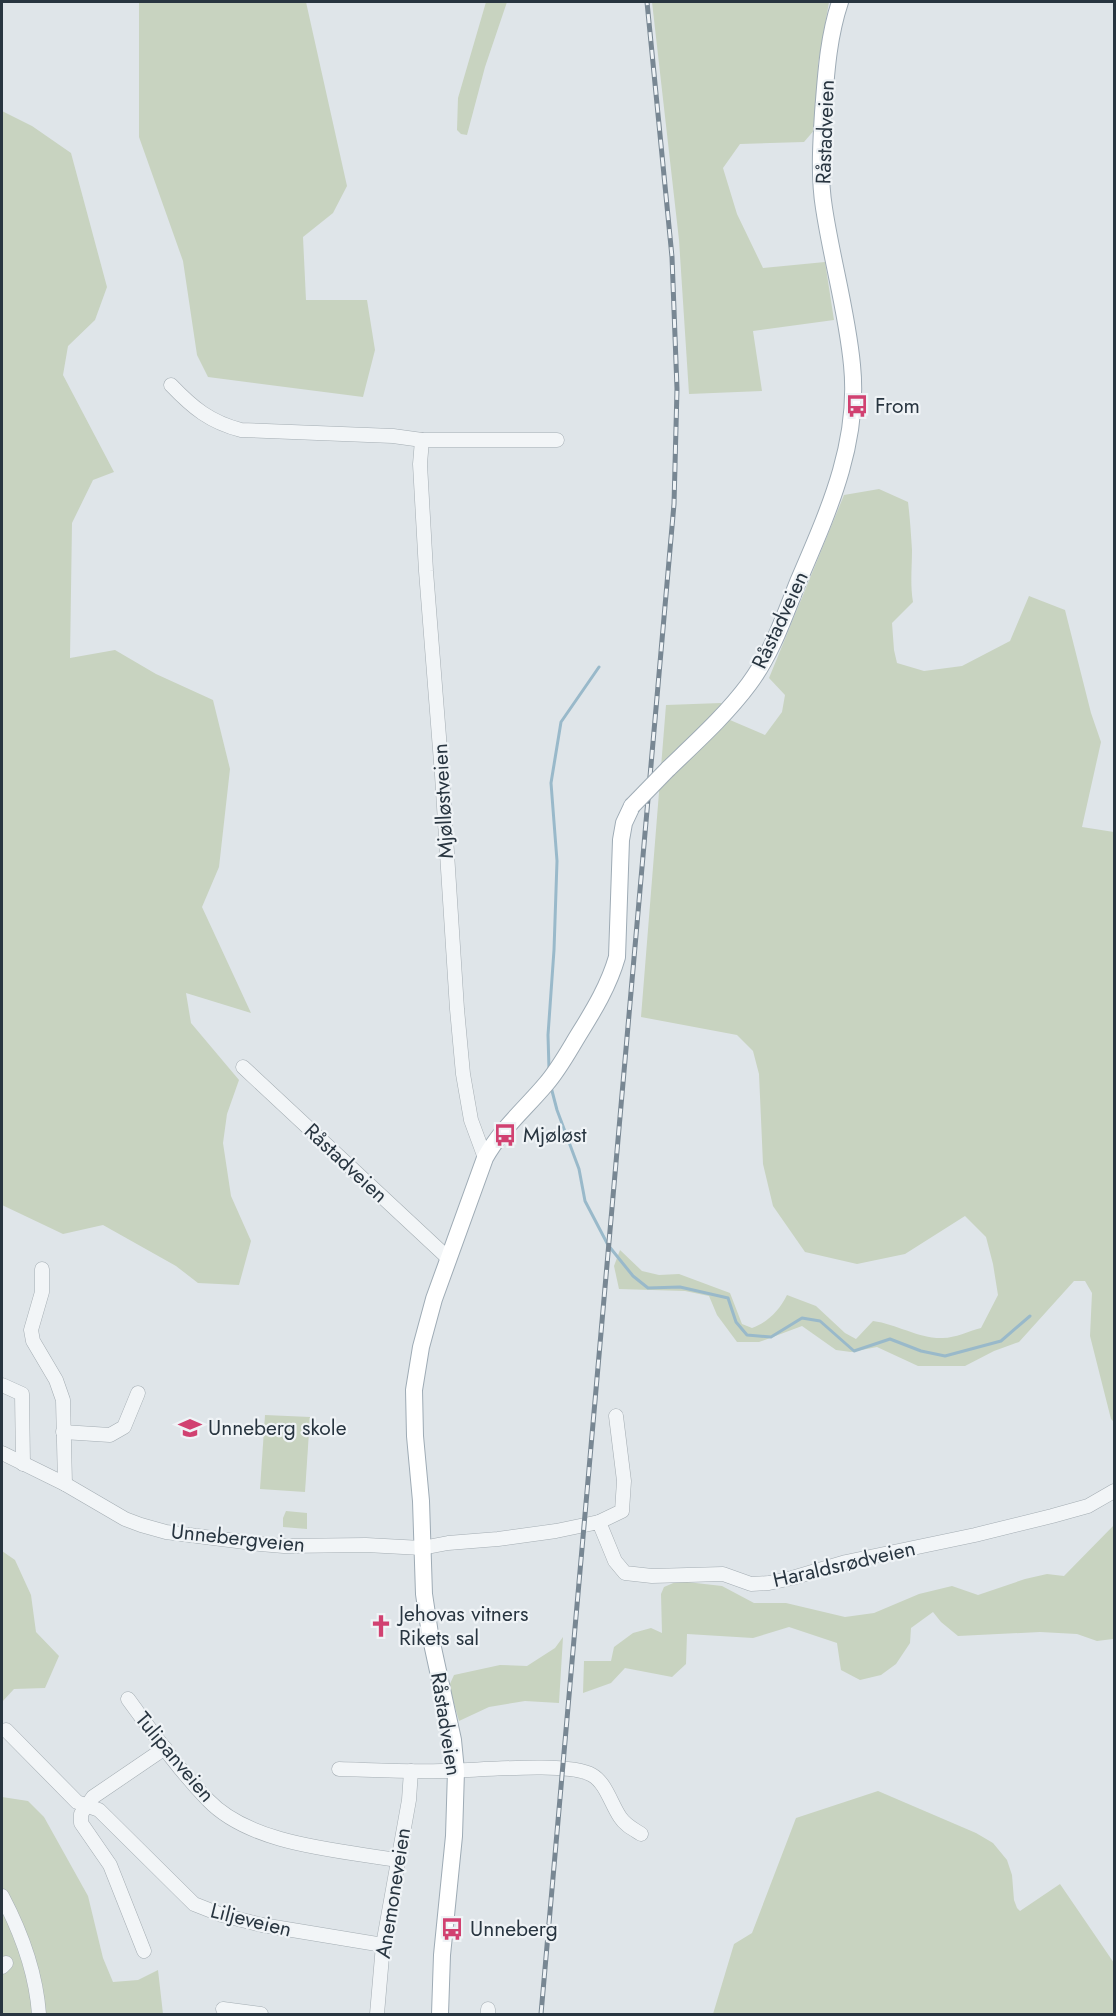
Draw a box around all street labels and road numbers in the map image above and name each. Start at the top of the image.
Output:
street label: Råstadveien [808,79,842,185]
street label: Råstadveien [744,566,816,674]
street label: Mjølløstveien [425,743,461,859]
street label: Råstadveien [298,1116,394,1210]
street label: Unnebergveien [169,1516,307,1560]
street label: Haraldsrødveien [770,1533,918,1595]
street label: Råstadveien [423,1670,469,1778]
street label: Tulipanveien [128,1705,222,1809]
street label: Anemoneveien [368,1825,418,1961]
street label: Liljeveien [207,1895,295,1945]

